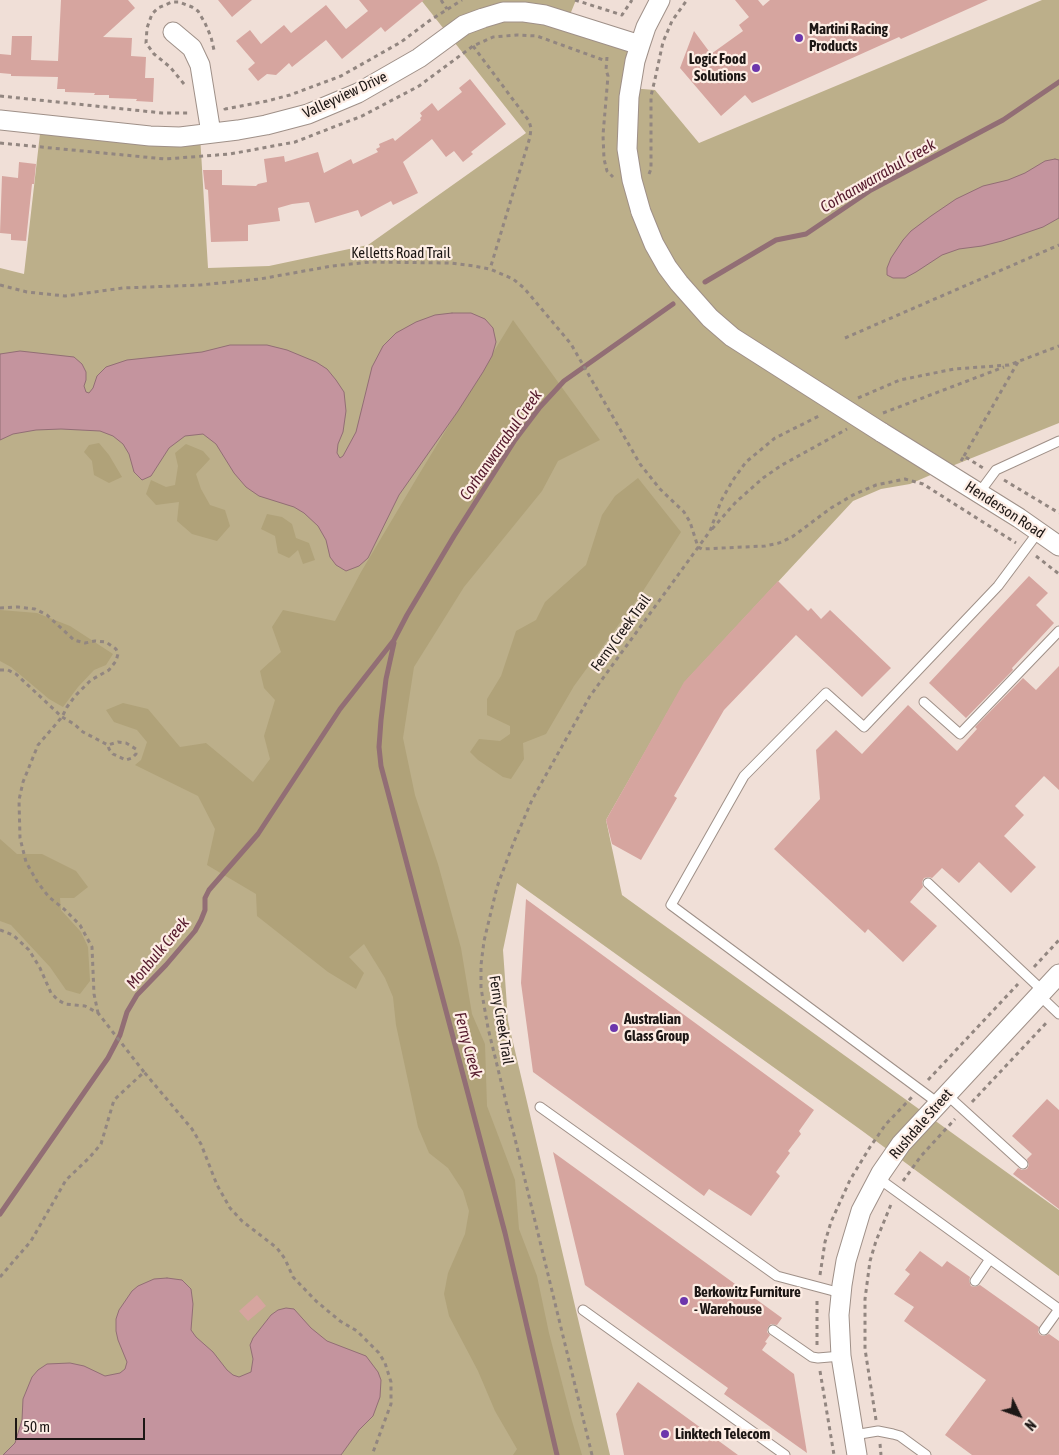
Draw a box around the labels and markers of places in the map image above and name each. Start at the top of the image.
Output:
place label: Martini Racing Products [809,20,888,55]
marker: Martini Racing Products [793,32,805,44]
place label: Logic Food Solutions [689,50,746,85]
marker: Logic Food Solutions [750,62,762,74]
place label: Australian Glass Group [624,1010,689,1045]
marker: Australian Glass Group [608,1022,620,1034]
place label: Berkowitz Furniture - Warehouse [694,1283,801,1318]
marker: Berkowitz Furniture - Warehouse [678,1295,690,1307]
place label: Linktech Telecom [675,1425,770,1443]
marker: Linktech Telecom [659,1428,671,1440]

